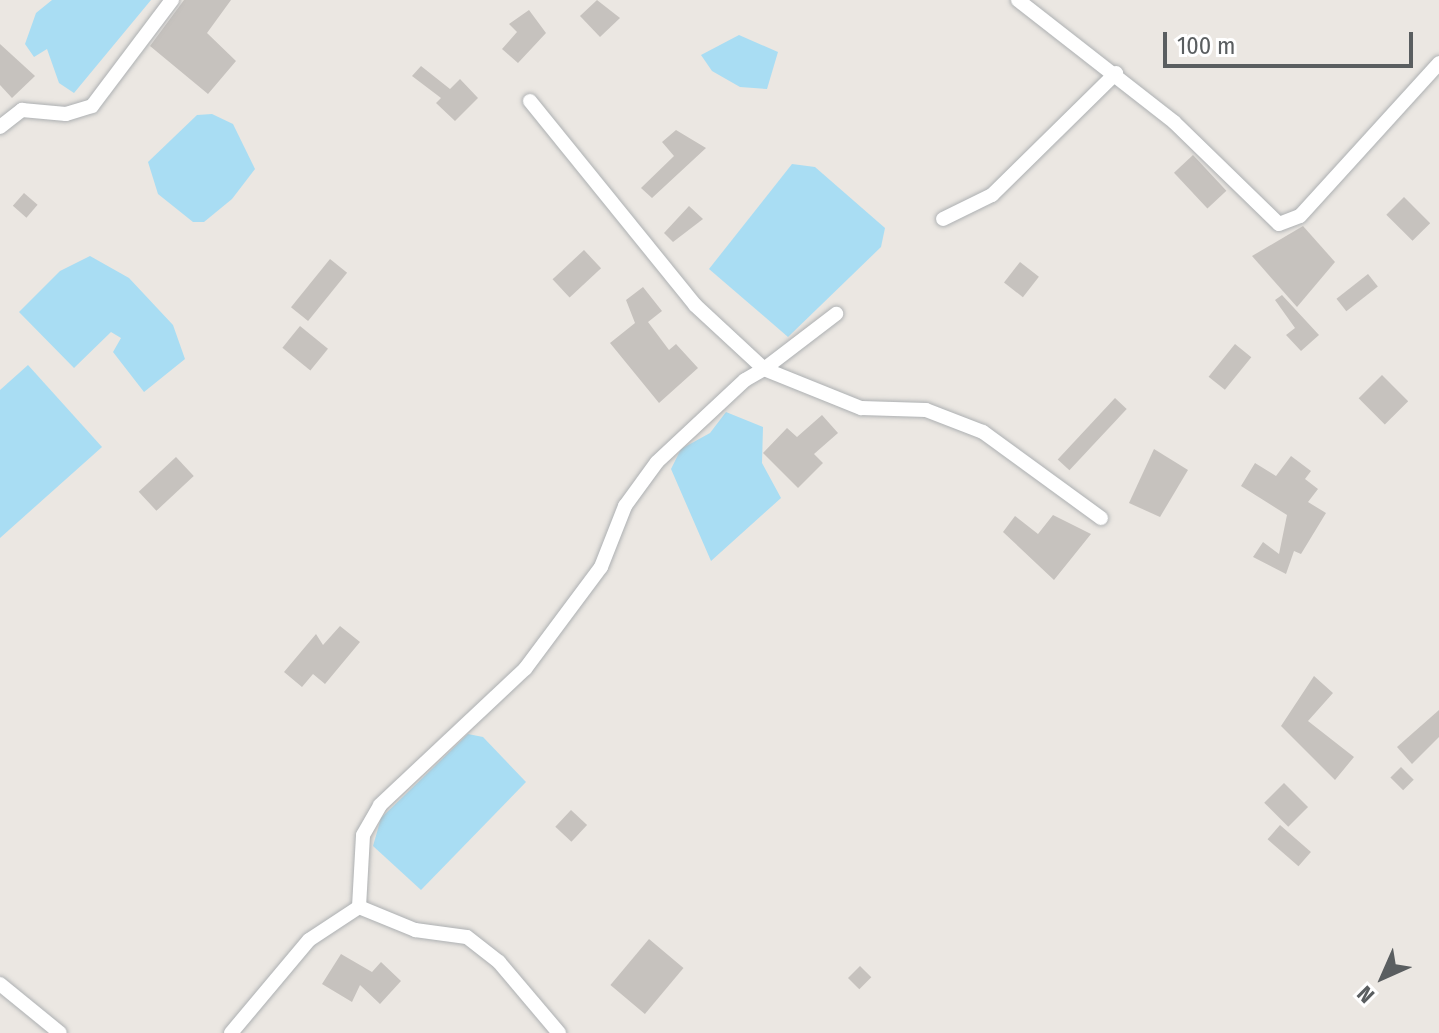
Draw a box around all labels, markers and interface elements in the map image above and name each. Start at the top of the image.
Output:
scale bar [1167,16,1417,66]
text: 100 m [1177,32,1235,60]
north arrow [1343,937,1423,1017]
text: N [1351,980,1380,1009]

